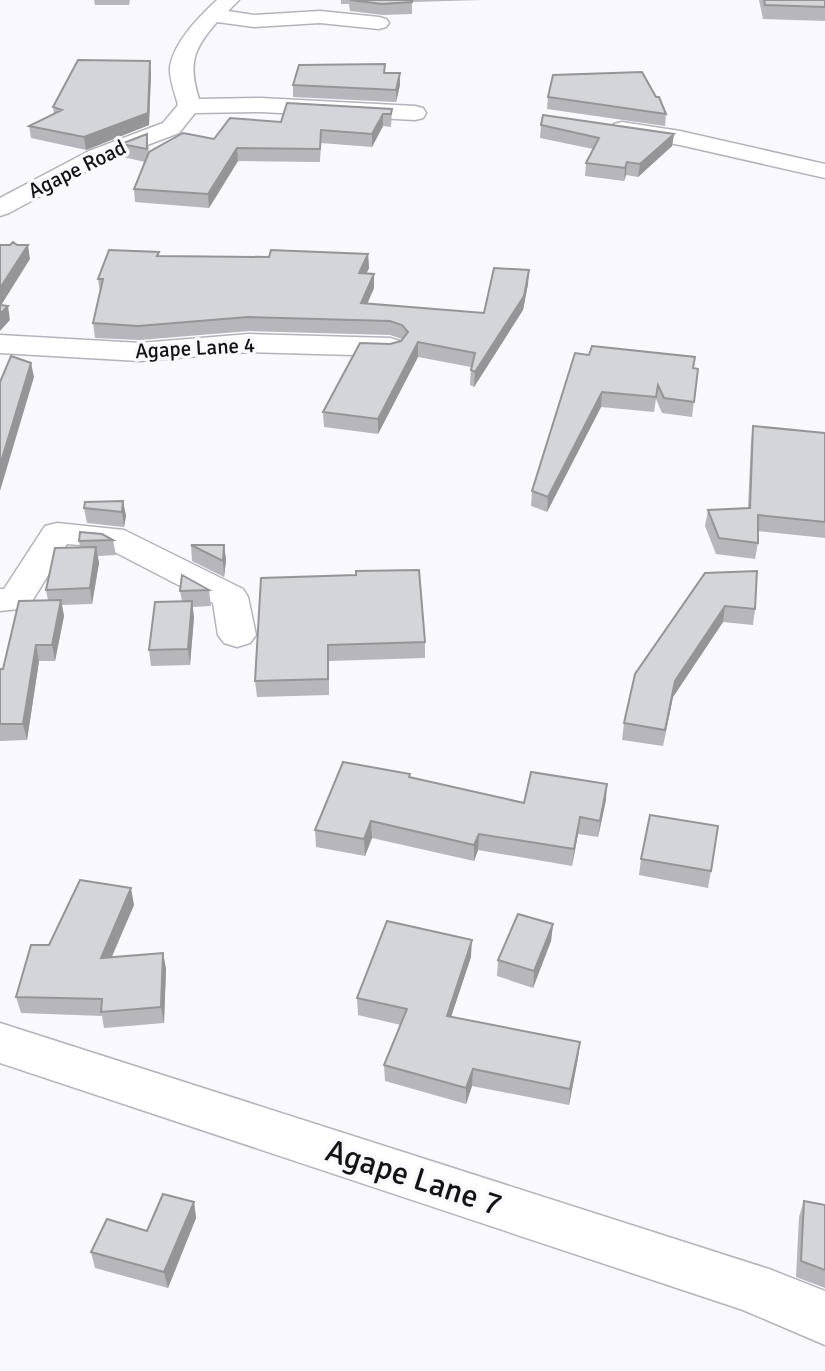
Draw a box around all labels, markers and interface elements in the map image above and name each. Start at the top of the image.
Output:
street label: Agape Road [24,134,130,204]
street label: Agape Lane 4 [134,332,256,364]
street label: Agape Lane 7 [321,1131,507,1224]

